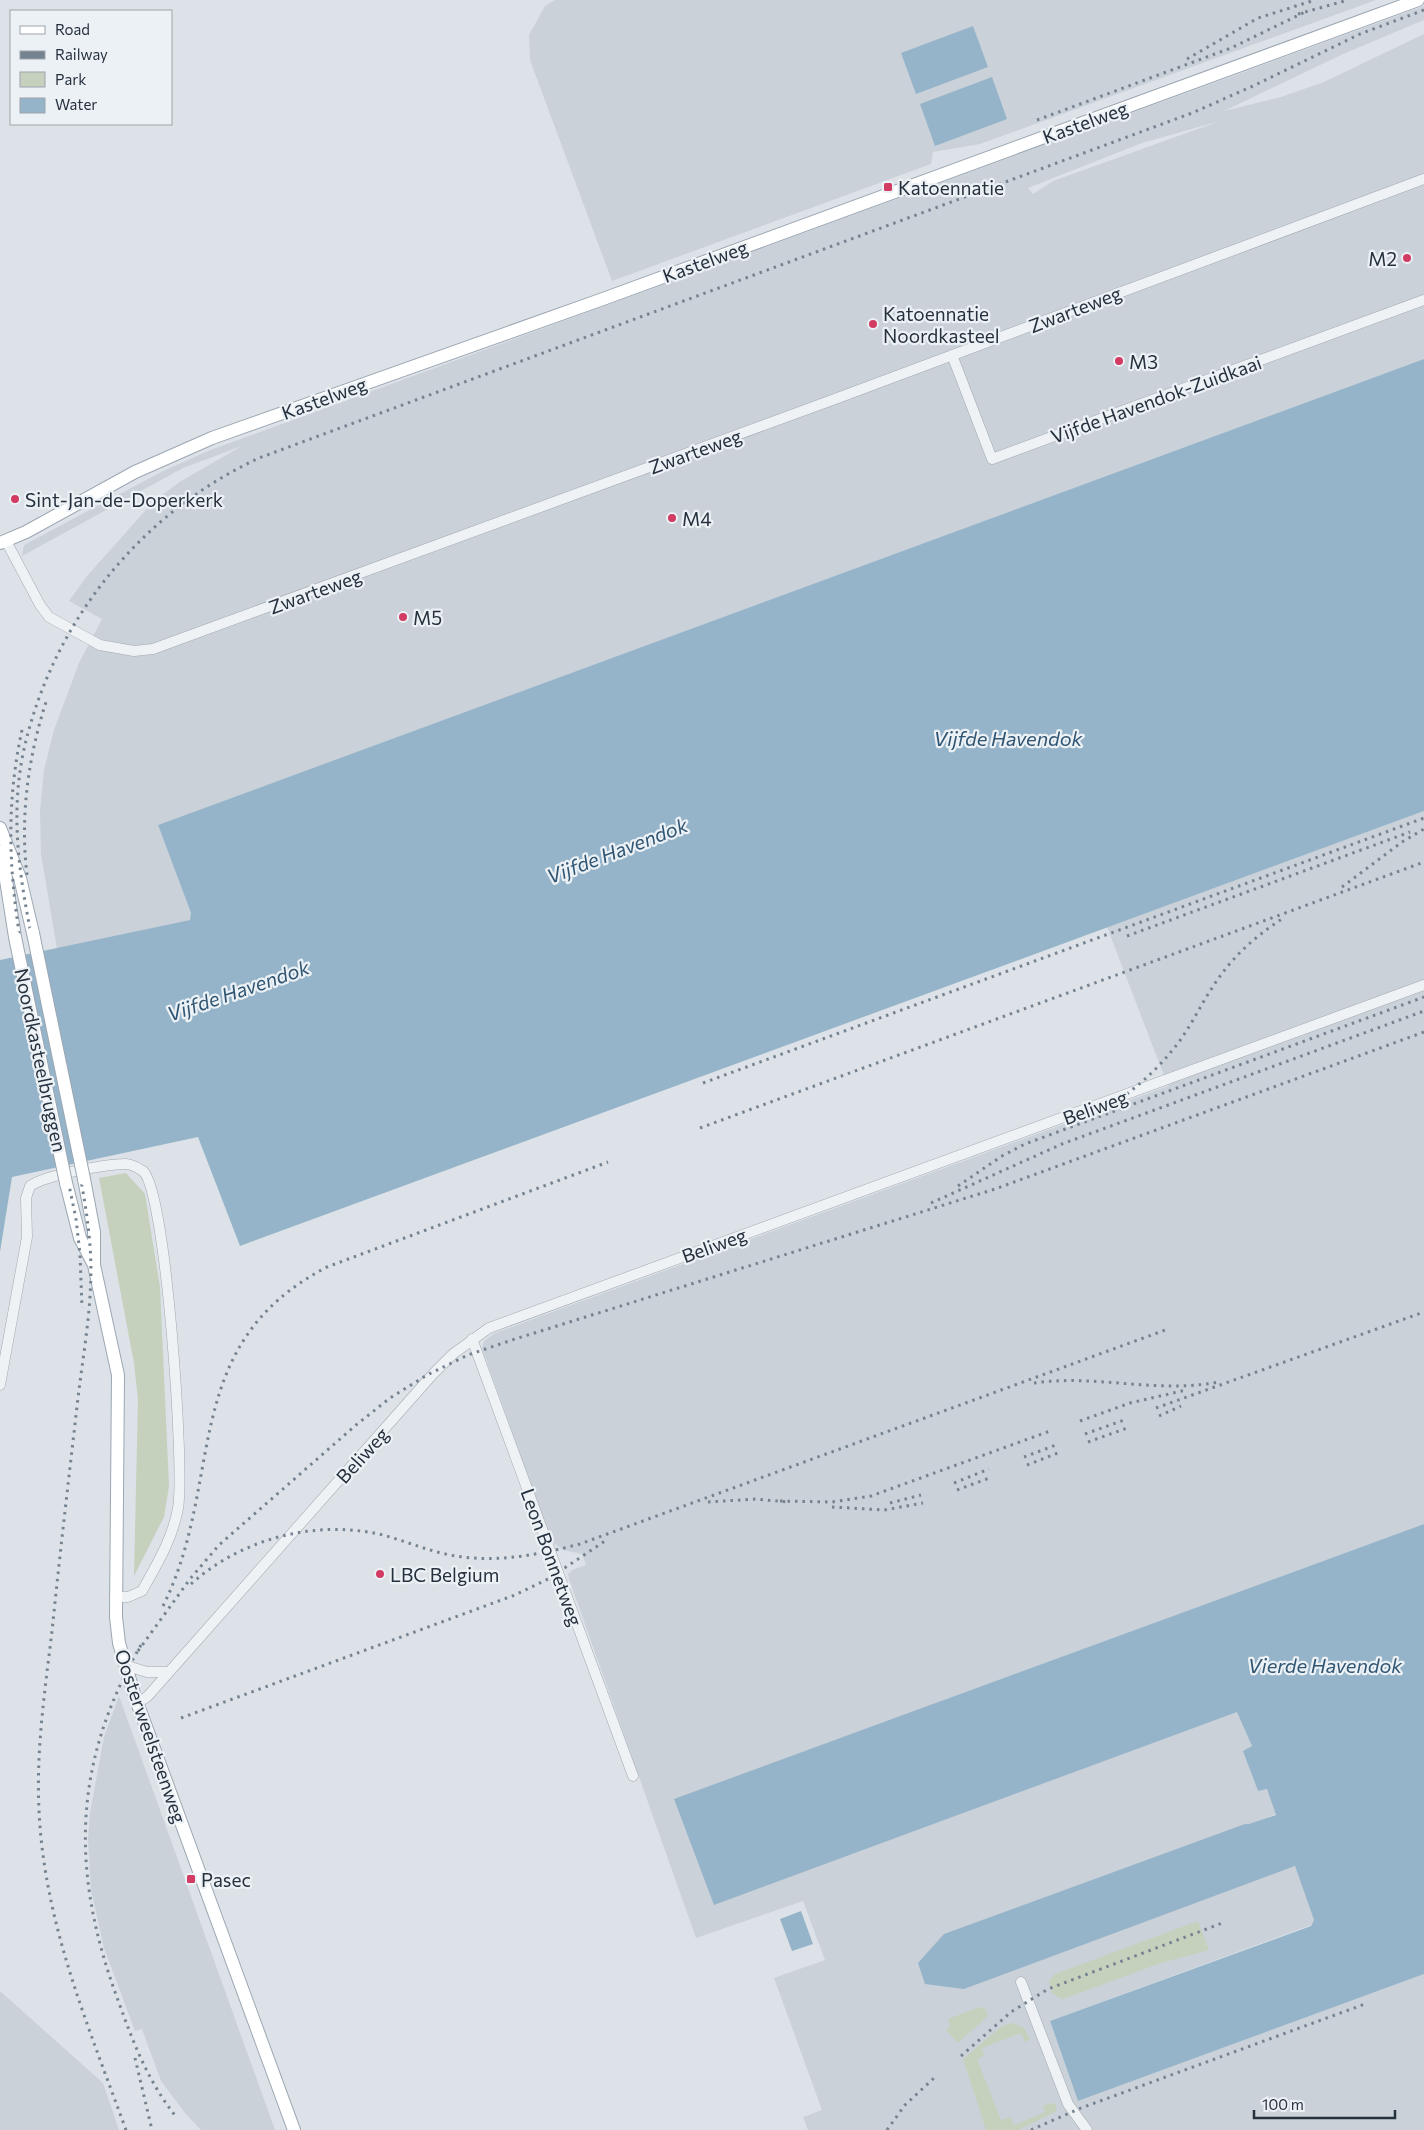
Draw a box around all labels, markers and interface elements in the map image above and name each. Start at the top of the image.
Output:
legend [10,10,172,125]
text: Road [55,20,90,38]
text: Railway [55,45,108,63]
text: Park [55,70,86,88]
text: Water [55,95,97,113]
street label: Kastelweg [1039,96,1131,148]
place label: Katoennatie [898,176,1004,199]
marker: Katoennatie [882,181,894,193]
street label: Kastelweg [659,235,751,287]
place label: M2 [1368,247,1397,270]
marker: M2 [1401,252,1413,264]
street label: Zwarteweg [1026,281,1124,337]
place label: Katoennatie Noordkasteel [883,302,1000,347]
marker: Katoennatie Noordkasteel [867,318,879,330]
street label: Vijfde Havendok-Zuidkaai [1047,350,1265,448]
place label: M3 [1129,350,1158,373]
marker: M3 [1113,355,1125,367]
street label: Kastelweg [278,372,370,424]
street label: Zwarteweg [645,424,745,478]
place label: Sint-Jan-de-Doperkerk [25,488,223,511]
marker: Sint-Jan-de-Doperkerk [9,493,21,505]
place label: M4 [682,507,712,530]
marker: M4 [666,512,678,524]
street label: Zwarteweg [265,564,365,618]
place label: M5 [413,606,442,629]
marker: M5 [397,611,409,623]
water label: Vijfde Havendok [934,726,1084,750]
water label: Vijfde Havendok [543,812,692,888]
water label: Vijfde Havendok [164,954,313,1026]
street label: Noordkasteelbruggen [10,966,72,1154]
street label: Beliweg [1059,1085,1131,1129]
street label: Beliweg [678,1223,750,1267]
street label: Beliweg [331,1422,393,1488]
street label: Leon Bonnetweg [516,1485,588,1629]
place label: LBC Belgium [390,1563,499,1586]
marker: LBC Belgium [374,1568,386,1580]
street label: Oosterweelsteenweg [110,1646,192,1826]
water label: Vierde Havendok [1248,1653,1403,1677]
place label: Pasec [201,1868,251,1891]
marker: Pasec [185,1873,197,1885]
scale bar [1254,2088,1395,2120]
text: 100 m [1262,2095,1304,2113]

